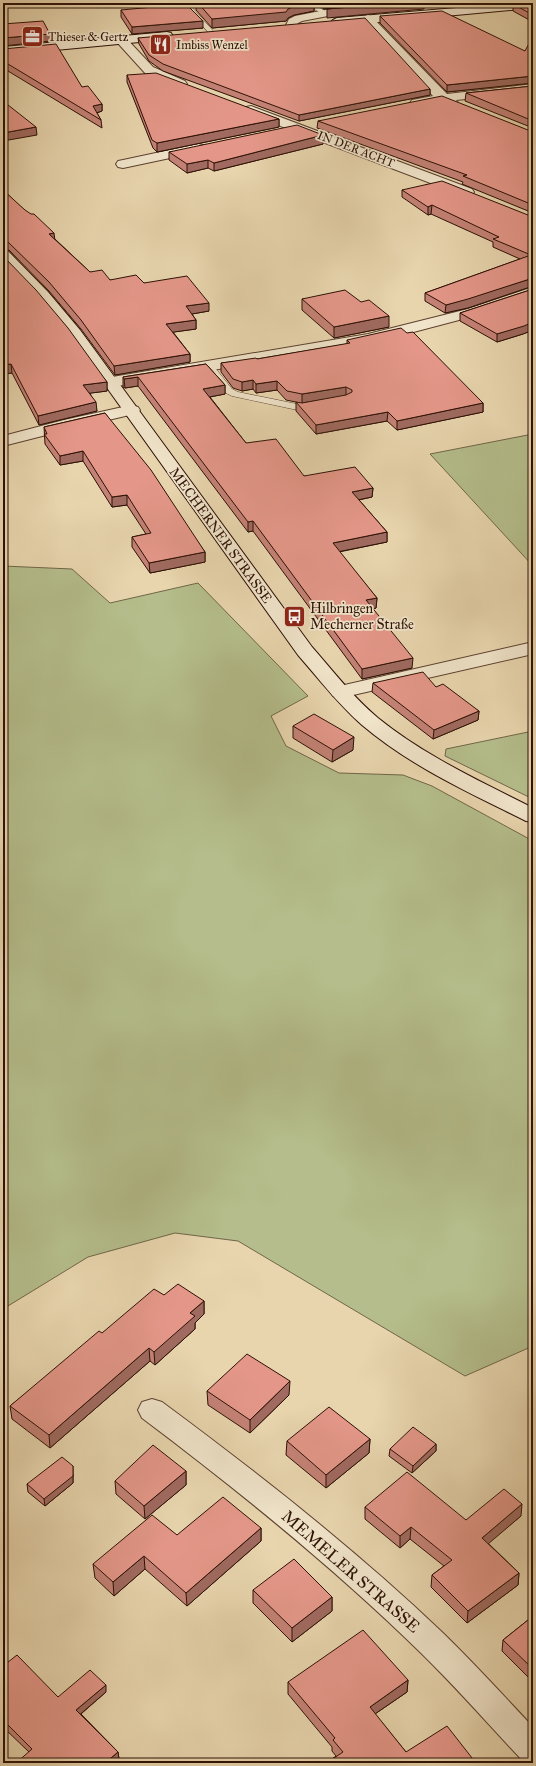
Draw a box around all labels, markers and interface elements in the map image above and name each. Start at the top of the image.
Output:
office icon: Thieser & Gertz [20,24,46,50]
place label: Thieser & Gertz [48,30,129,44]
restaurant icon: Imbiss Wenzel [147,32,173,58]
place label: Imbiss Wenzel [176,38,249,52]
street label: IN DER ACHT [315,128,397,170]
street label: MECHERNER STRASSE [166,464,276,607]
place label: Hilbringen Mecherner Straße [310,600,414,633]
bus stop icon: Hilbringen Mecherner Straße [282,603,308,629]
street label: MEMELER STRASSE [277,1506,424,1637]

